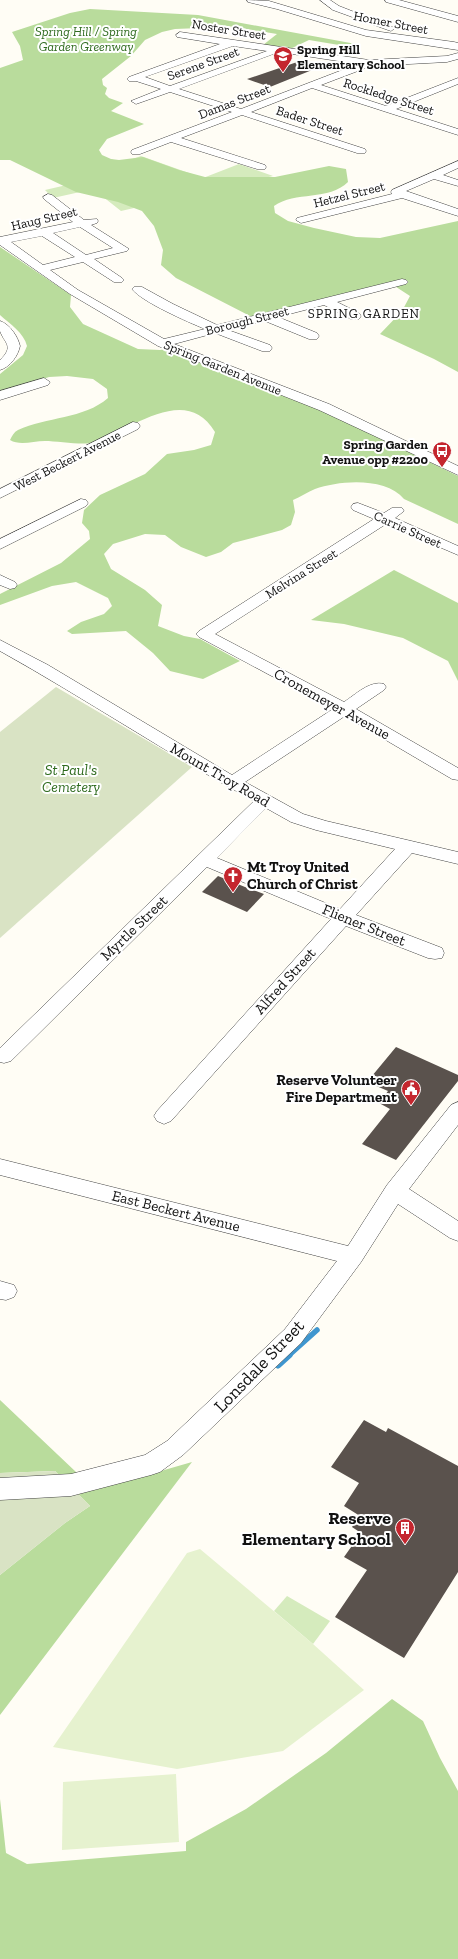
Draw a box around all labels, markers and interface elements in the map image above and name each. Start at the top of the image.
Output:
street label: Homer Street [352,8,430,37]
street label: Noster Street [191,16,267,43]
park label: Spring Hill / Spring Garden Greenway [35,24,137,54]
place label: Spring Hill Elementary School [297,42,405,72]
street label: Serene Street [165,43,241,83]
school or university icon: Spring Hill Elementary School [272,45,294,73]
street label: Rockledge Street [342,75,436,118]
street label: Damas Street [196,81,272,122]
street label: Bader Street [274,103,346,138]
street label: Hetzel Street [312,178,387,211]
street label: Haug Street [9,204,79,233]
street label: Borough Street [204,303,291,338]
district label: SPRING GARDEN [308,306,420,321]
street label: Spring Garden Avenue [162,337,284,398]
street label: West Beckert Avenue [11,427,123,494]
place label: Spring Garden Avenue opp #2200 [322,437,428,467]
bus stop icon: Spring Garden Avenue opp #2200 [431,440,453,468]
street label: Carrie Street [372,508,444,551]
street label: Melvina Street [263,545,340,601]
street label: Cronemeyer Avenue [271,665,393,743]
street label: Mount Troy Road [167,739,274,811]
park label: St Paul's Cemetery [42,761,100,796]
place label: Mt Troy United Church of Christ [247,858,359,893]
church icon: Mt Troy United Church of Christ [222,865,244,893]
street label: Myrtle Street [97,891,172,964]
street label: Fliener Street [320,900,409,950]
street label: Alfred Street [251,944,320,1018]
place label: Reserve Volunteer Fire Department [276,1071,398,1106]
public building icon: Reserve Volunteer Fire Department [400,1078,422,1106]
street label: East Beckert Avenue [110,1186,242,1236]
street label: Lonsdale Street [209,1315,309,1417]
place label: Reserve Elementary School [242,1507,391,1550]
building icon: Reserve Elementary School [394,1517,416,1545]

